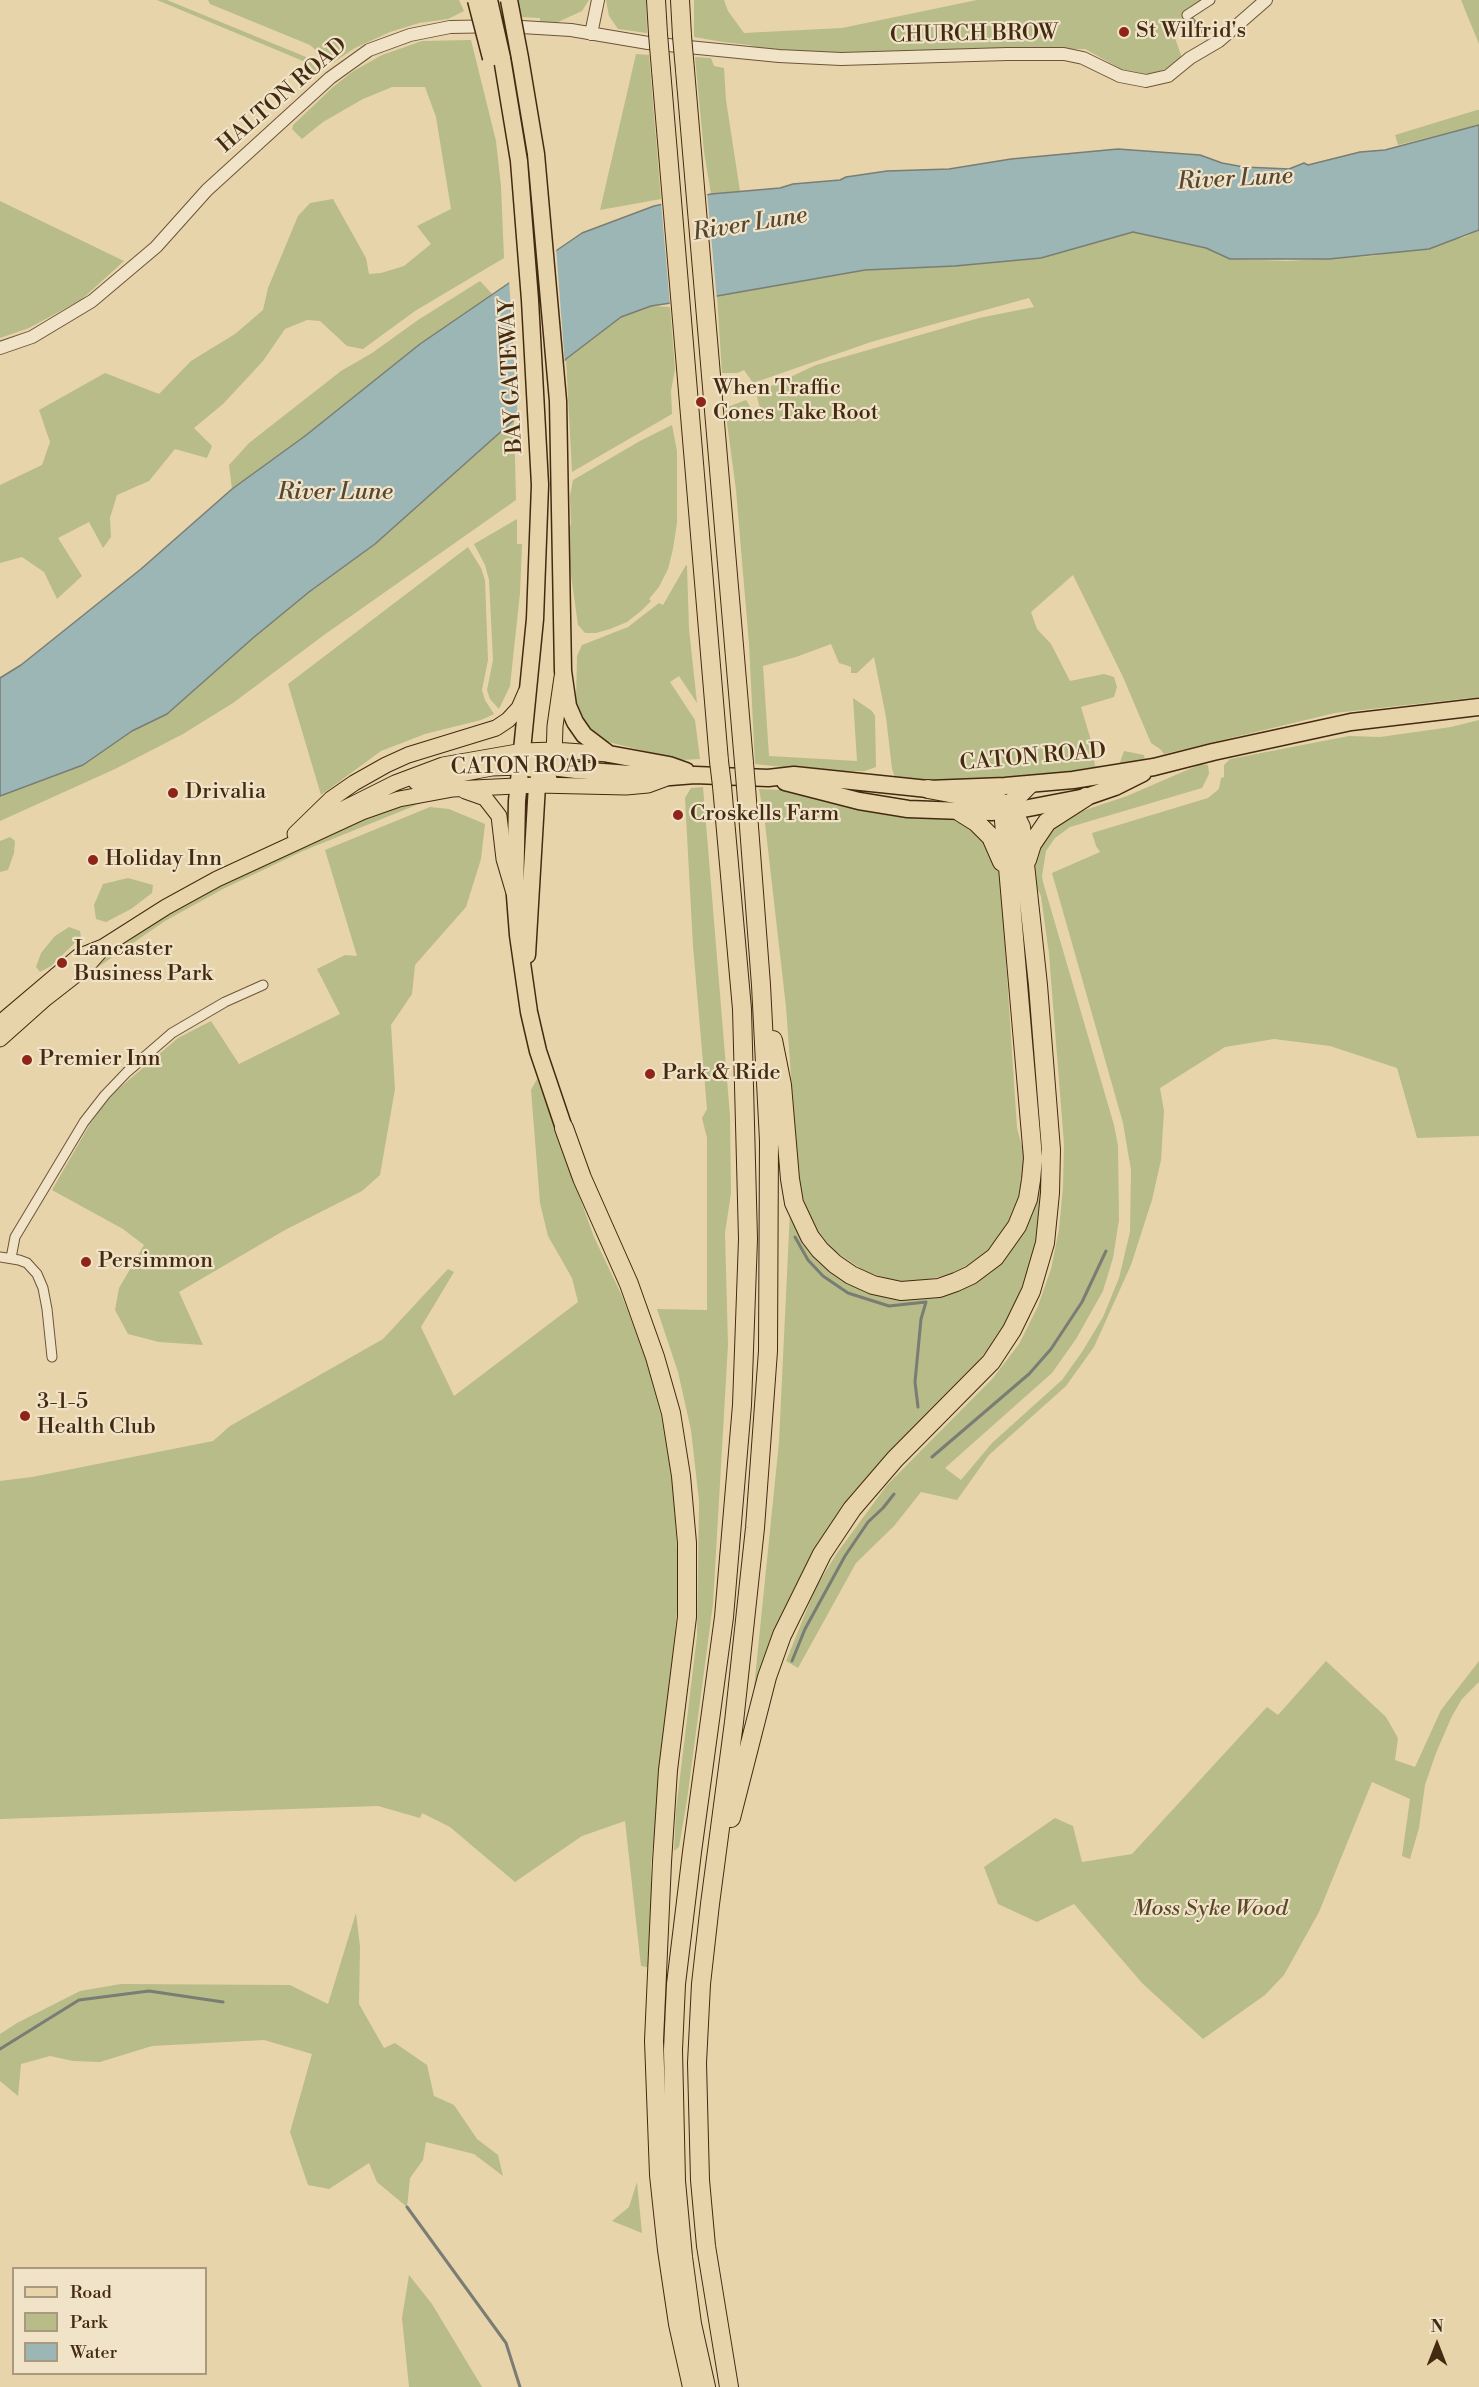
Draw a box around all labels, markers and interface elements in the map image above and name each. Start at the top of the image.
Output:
place label: St Wilfrid's [1136,19,1246,45]
street label: CHURCH BROW [890,20,1058,50]
marker: St Wilfrid's [1117,25,1131,39]
street label: HALTON ROAD [213,33,353,159]
water label: River Lune [1176,163,1294,197]
water label: River Lune [691,202,809,248]
street label: BAY GATEWAY [495,298,529,454]
place label: When Traffic Cones Take Root [713,376,879,428]
marker: When Traffic Cones Take Root [694,395,708,409]
water label: River Lune [277,479,393,507]
street label: CATON ROAD [959,738,1107,778]
street label: CATON ROAD [450,753,598,781]
place label: Drivalia [185,780,266,806]
marker: Drivalia [166,786,180,800]
place label: Croskells Farm [690,802,839,828]
marker: Croskells Farm [671,808,685,822]
place label: Holiday Inn [105,847,222,873]
marker: Holiday Inn [86,853,100,867]
place label: Lancaster Business Park [74,937,213,988]
marker: Lancaster Business Park [55,956,69,970]
place label: Premier Inn [39,1047,161,1073]
marker: Premier Inn [20,1053,34,1067]
place label: Park & Ride [662,1061,780,1087]
marker: Park & Ride [643,1067,657,1081]
place label: Persimmon [98,1249,213,1275]
marker: Persimmon [79,1255,93,1269]
place label: 3-1-5 Health Club [37,1390,156,1442]
marker: 3-1-5 Health Club [18,1409,32,1423]
park label: Moss Syke Wood [1133,1897,1287,1923]
legend [12,2267,207,2375]
text: Road [70,2281,112,2304]
text: Park [70,2311,107,2334]
north arrow [1407,2315,1467,2375]
text: N [1431,2317,1443,2337]
text: Water [70,2341,117,2364]

